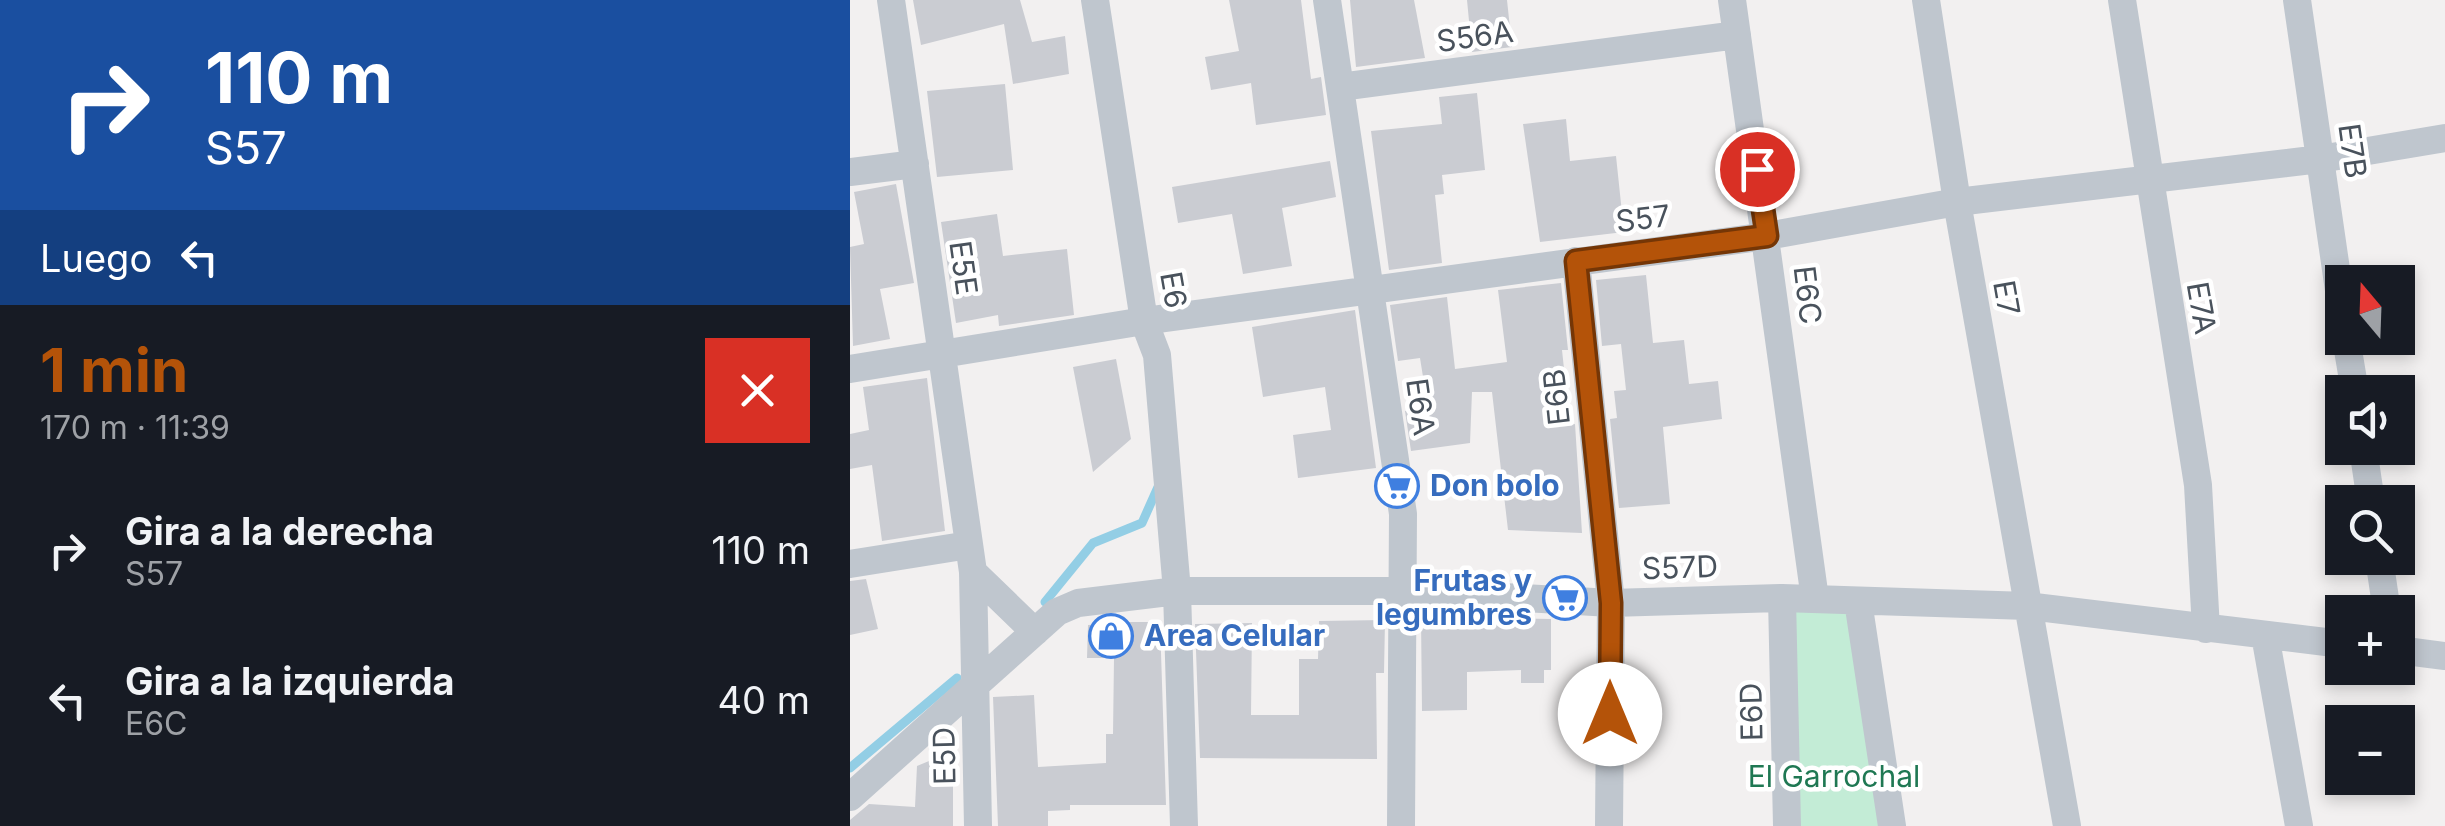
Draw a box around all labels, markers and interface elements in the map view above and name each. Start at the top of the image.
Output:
street label: S56A [1434,13,1515,59]
text: 110 m [205,35,393,120]
icon: right [40,40,170,170]
text: S57 [205,120,287,175]
street label: E7B [2331,121,2375,180]
pin [1715,127,1800,212]
icon: arrive [1730,142,1785,197]
street label: S57 [1614,197,1672,239]
icon: left [172,230,227,285]
text: Luego [40,235,152,281]
street label: E5E [942,238,986,297]
street label: E6C [1787,264,1829,326]
north arrow [2325,265,2415,355]
map controls [2325,265,2415,795]
street label: E6 [1153,269,1195,311]
street label: E7 [1986,277,2028,318]
street label: E7A [2180,279,2224,337]
text: 1 min [40,334,188,406]
button: close [705,338,810,443]
street label: E6B [1535,367,1577,427]
button: sound [2325,375,2415,465]
street label: E6A [1399,376,1443,438]
text: 170 m · 11:39 [40,408,230,447]
supermarket icon: Don bolo [1374,463,1420,509]
place label: Don bolo [1430,467,1560,503]
button: search [2325,485,2415,575]
text: Gira a la derecha [125,508,434,554]
icon: right [40,523,95,578]
text: 110 m [711,527,810,573]
street label: S57D [1641,548,1719,586]
text: S57 [125,554,183,593]
place label: Frutas y legumbres [1376,562,1532,632]
supermarket icon: Frutas y legumbres [1542,575,1588,621]
button: + [2325,595,2415,685]
shop icon: Area Celular [1088,613,1134,659]
place label: Area Celular [1144,617,1325,653]
text: Gira a la izquierda [125,658,455,704]
position arrow [1558,662,1662,766]
icon: left [40,673,95,728]
text: 40 m [718,677,810,723]
street label: E6D [1732,683,1770,741]
text: E6C [125,704,187,743]
button: − [2325,705,2415,795]
street label: E5D [925,727,963,785]
park label: El Garrochal [1748,758,1920,794]

